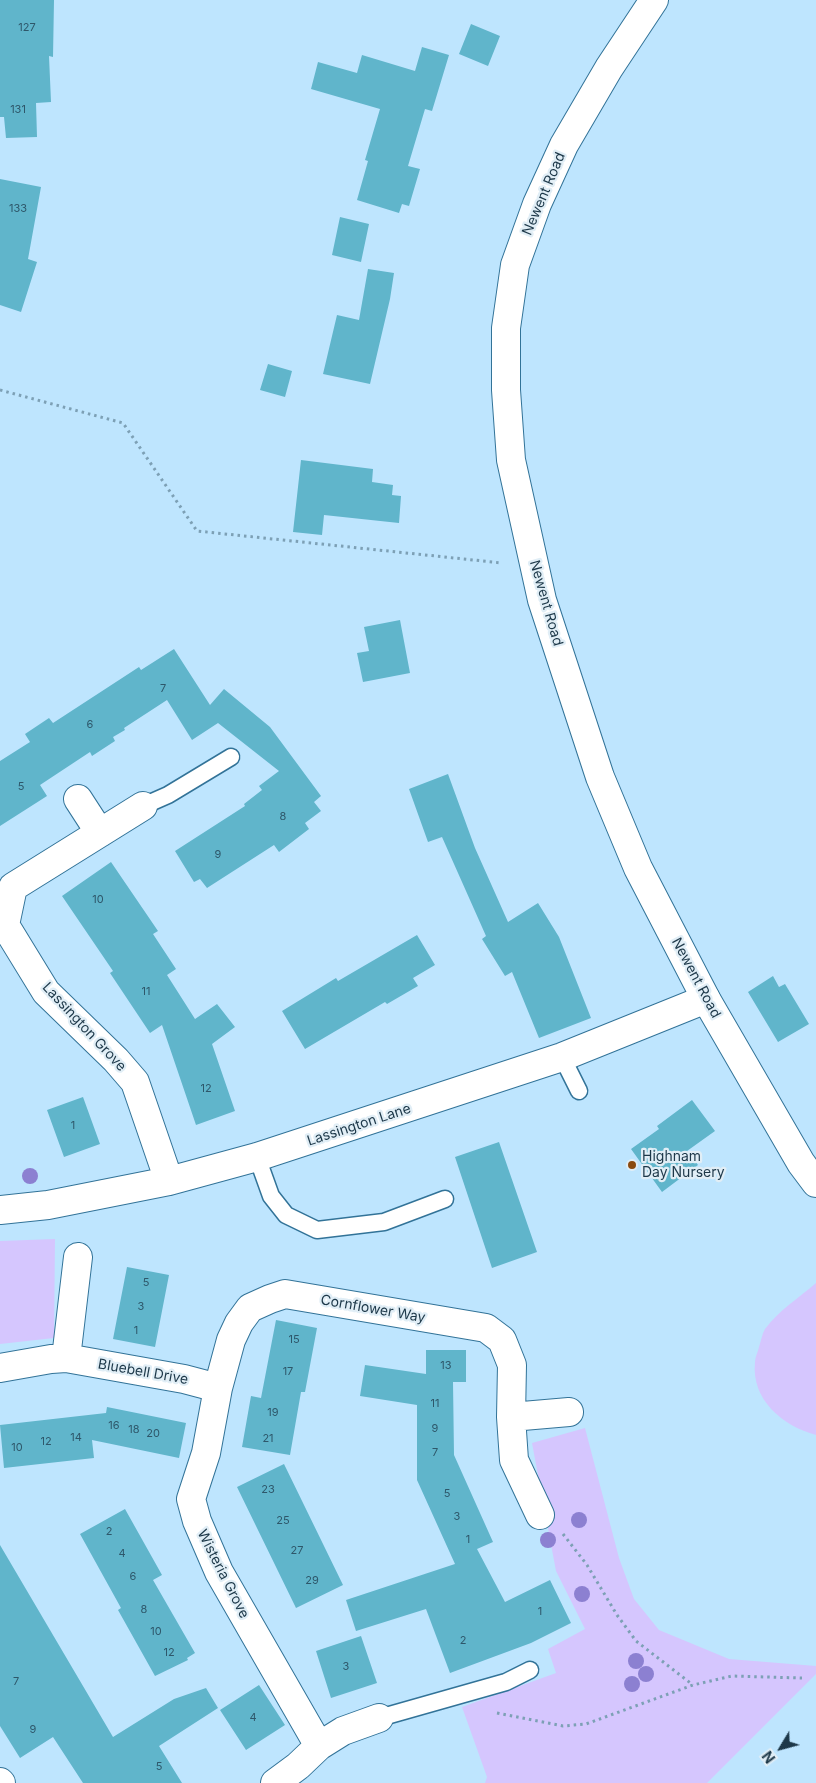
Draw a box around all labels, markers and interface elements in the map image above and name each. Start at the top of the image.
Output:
house number: 127 [18,21,36,35]
house number: 131 [10,103,26,117]
street label: Newent Road [519,150,569,238]
house number: 133 [9,202,27,216]
street label: Newent Road [526,558,566,648]
house number: 7 [160,682,166,696]
house number: 6 [87,718,93,732]
house number: 5 [18,780,24,794]
house number: 8 [280,810,286,824]
house number: 9 [215,848,221,862]
house number: 10 [92,893,104,907]
street label: Newent Road [668,935,724,1021]
street label: Lassington Grove [39,979,129,1075]
house number: 11 [142,985,150,999]
house number: 12 [200,1082,212,1096]
street label: Lassington Lane [305,1100,413,1150]
house number: 1 [71,1119,75,1133]
place label: Highnam Day Nursery [642,1149,725,1182]
marker: Highnam Day Nursery [626,1159,638,1171]
house number: 5 [143,1276,149,1290]
street label: Cornflower Way [319,1292,427,1326]
house number: 3 [138,1300,144,1314]
house number: 1 [134,1324,138,1338]
house number: 15 [288,1333,300,1347]
street label: Bluebell Drive [97,1356,189,1388]
house number: 13 [440,1359,452,1373]
house number: 17 [283,1365,293,1379]
house number: 11 [431,1397,439,1411]
house number: 19 [267,1406,279,1420]
house number: 16 [108,1419,120,1433]
house number: 9 [432,1422,438,1436]
house number: 18 [128,1423,140,1437]
house number: 20 [146,1427,160,1441]
house number: 14 [70,1431,82,1445]
house number: 21 [262,1432,274,1446]
house number: 12 [40,1435,52,1449]
house number: 10 [11,1441,23,1455]
house number: 7 [432,1446,438,1460]
house number: 23 [261,1483,275,1497]
house number: 5 [444,1487,450,1501]
house number: 3 [454,1510,460,1524]
house number: 25 [276,1514,290,1528]
house number: 2 [106,1525,112,1539]
street label: Wisteria Grove [193,1527,253,1621]
house number: 1 [466,1533,470,1547]
house number: 27 [291,1544,303,1558]
house number: 4 [118,1547,126,1561]
house number: 6 [130,1570,136,1584]
house number: 29 [305,1574,319,1588]
house number: 8 [141,1603,147,1617]
house number: 1 [538,1605,542,1619]
house number: 10 [150,1625,162,1639]
house number: 2 [460,1634,466,1648]
house number: 12 [163,1646,175,1660]
house number: 3 [343,1660,349,1674]
house number: 7 [13,1675,19,1689]
house number: 4 [249,1711,257,1725]
house number: 9 [30,1723,36,1737]
north arrow [756,1723,806,1773]
text: N [759,1748,779,1767]
house number: 5 [156,1760,162,1774]

